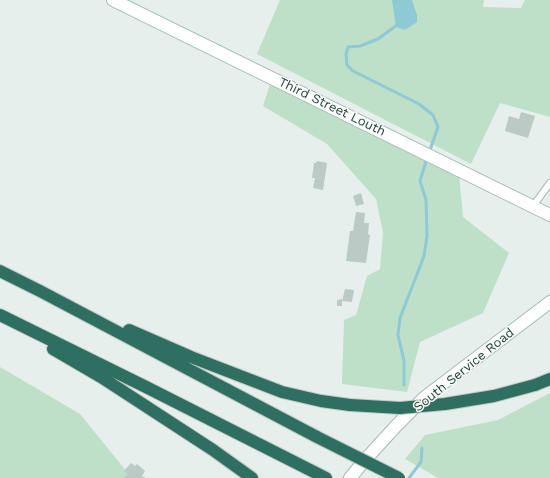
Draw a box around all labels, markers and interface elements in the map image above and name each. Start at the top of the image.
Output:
street label: Third Street Louth [276,74,388,140]
street label: South Service Road [411,325,517,415]

